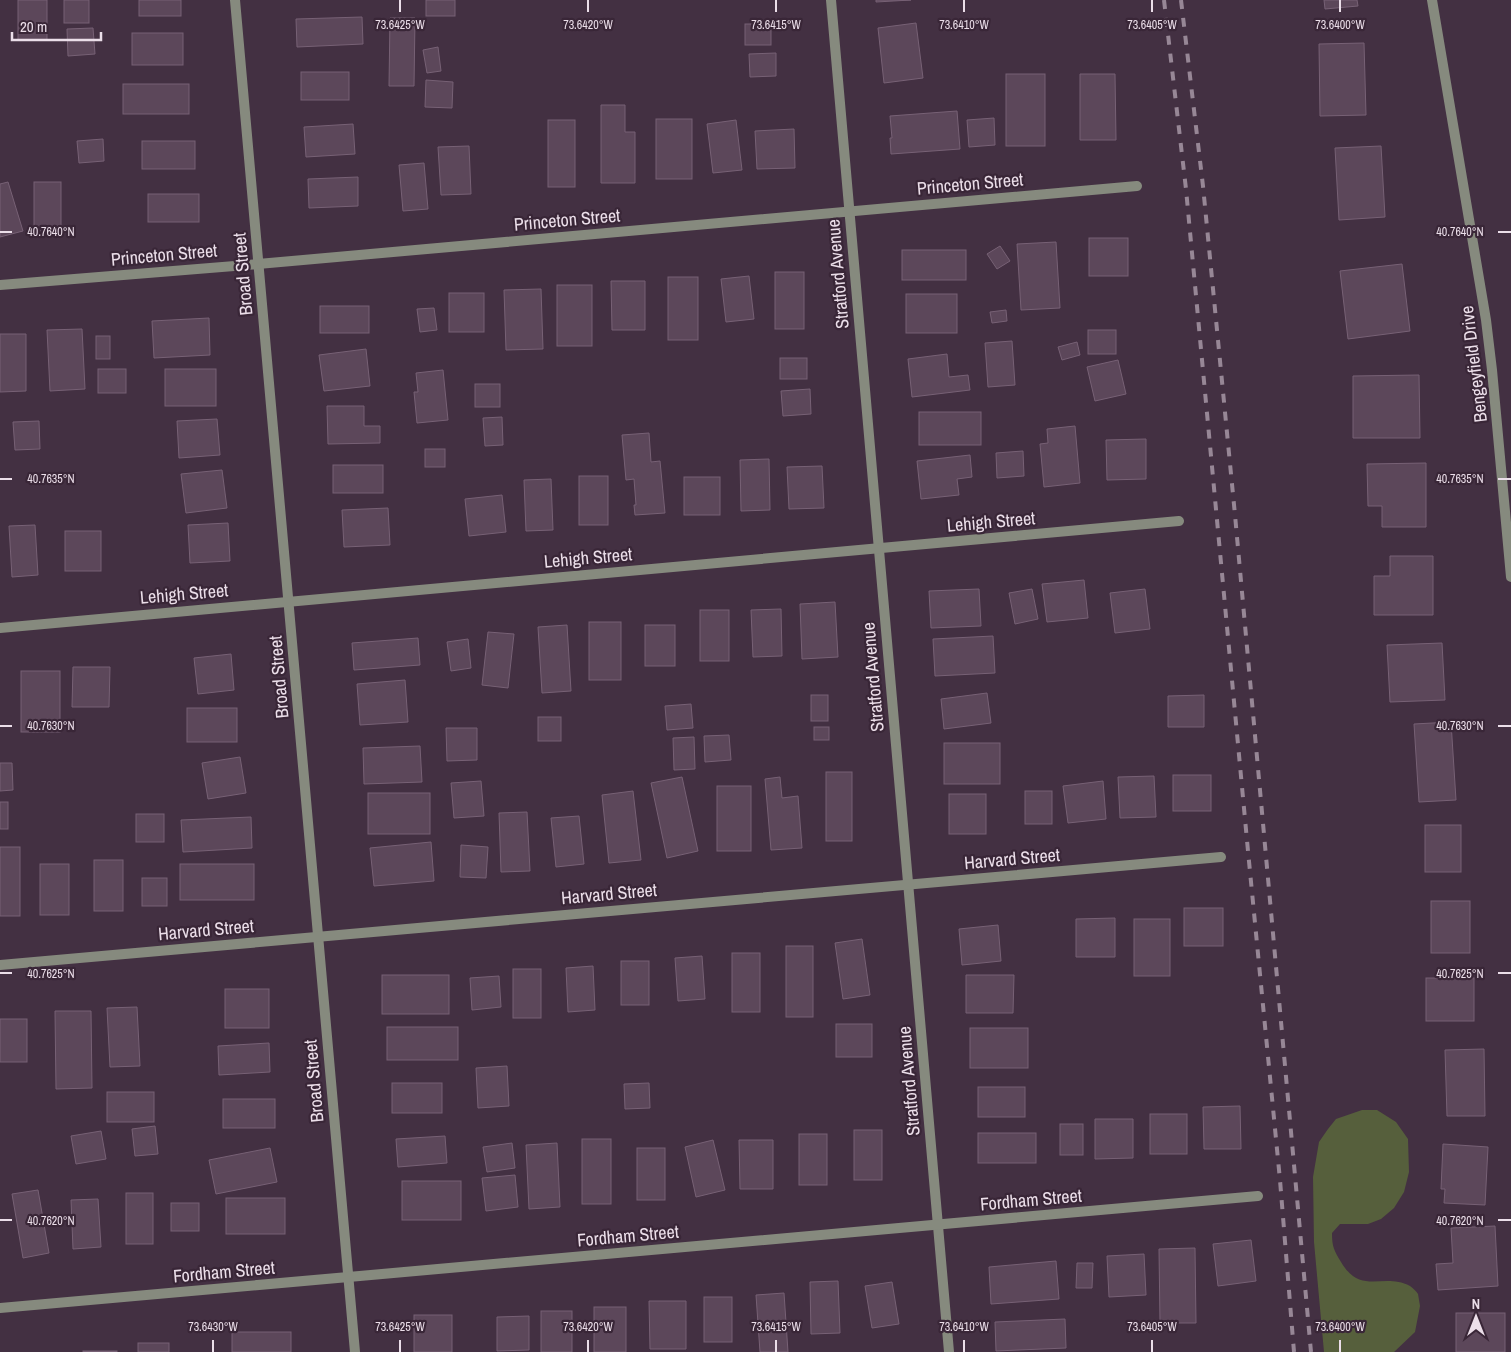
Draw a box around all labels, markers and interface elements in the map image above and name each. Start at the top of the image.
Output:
scale bar [12,10,101,42]
text: 20 m [20,16,47,37]
text: 73.6425°W [375,17,426,33]
text: 73.6420°W [563,17,614,33]
text: 73.6415°W [751,17,802,33]
text: 73.6410°W [939,17,990,33]
text: 73.6405°W [1127,17,1178,33]
text: 73.6400°W [1315,17,1366,33]
street label: Princeton Street [916,166,1024,201]
street label: Princeton Street [513,202,621,237]
street label: Stratford Avenue [820,218,855,330]
text: 40.7640°N [27,224,75,240]
text: 40.7640°N [1436,224,1484,240]
street label: Broad Street [226,232,259,316]
street label: Princeton Street [110,237,218,272]
street label: Bengeyfield Drive [1454,304,1493,424]
text: 40.7635°N [27,471,75,487]
text: 40.7635°N [1436,471,1484,487]
street label: Lehigh Street [946,505,1036,538]
street label: Lehigh Street [543,541,633,574]
street label: Lehigh Street [139,577,229,610]
street label: Stratford Avenue [855,621,890,733]
street label: Broad Street [262,635,295,719]
text: 40.7630°N [27,718,75,734]
text: 40.7630°N [1436,718,1484,734]
street label: Harvard Street [963,842,1061,875]
street label: Harvard Street [560,877,658,910]
street label: Harvard Street [157,913,255,946]
text: 40.7625°N [27,966,75,982]
text: 40.7625°N [1436,966,1484,982]
street label: Stratford Avenue [891,1025,926,1137]
street label: Broad Street [297,1039,330,1123]
street label: Fordham Street [979,1183,1083,1216]
text: 40.7620°N [27,1213,75,1229]
text: 40.7620°N [1436,1213,1484,1229]
street label: Fordham Street [576,1219,680,1252]
street label: Fordham Street [172,1255,276,1288]
north arrow [1451,1292,1501,1342]
text: N [1472,1295,1480,1313]
text: 73.6430°W [188,1319,239,1335]
text: 73.6425°W [375,1319,426,1335]
text: 73.6420°W [563,1319,614,1335]
text: 73.6415°W [751,1319,802,1335]
text: 73.6410°W [939,1319,990,1335]
text: 73.6405°W [1127,1319,1178,1335]
text: 73.6400°W [1315,1319,1366,1335]

